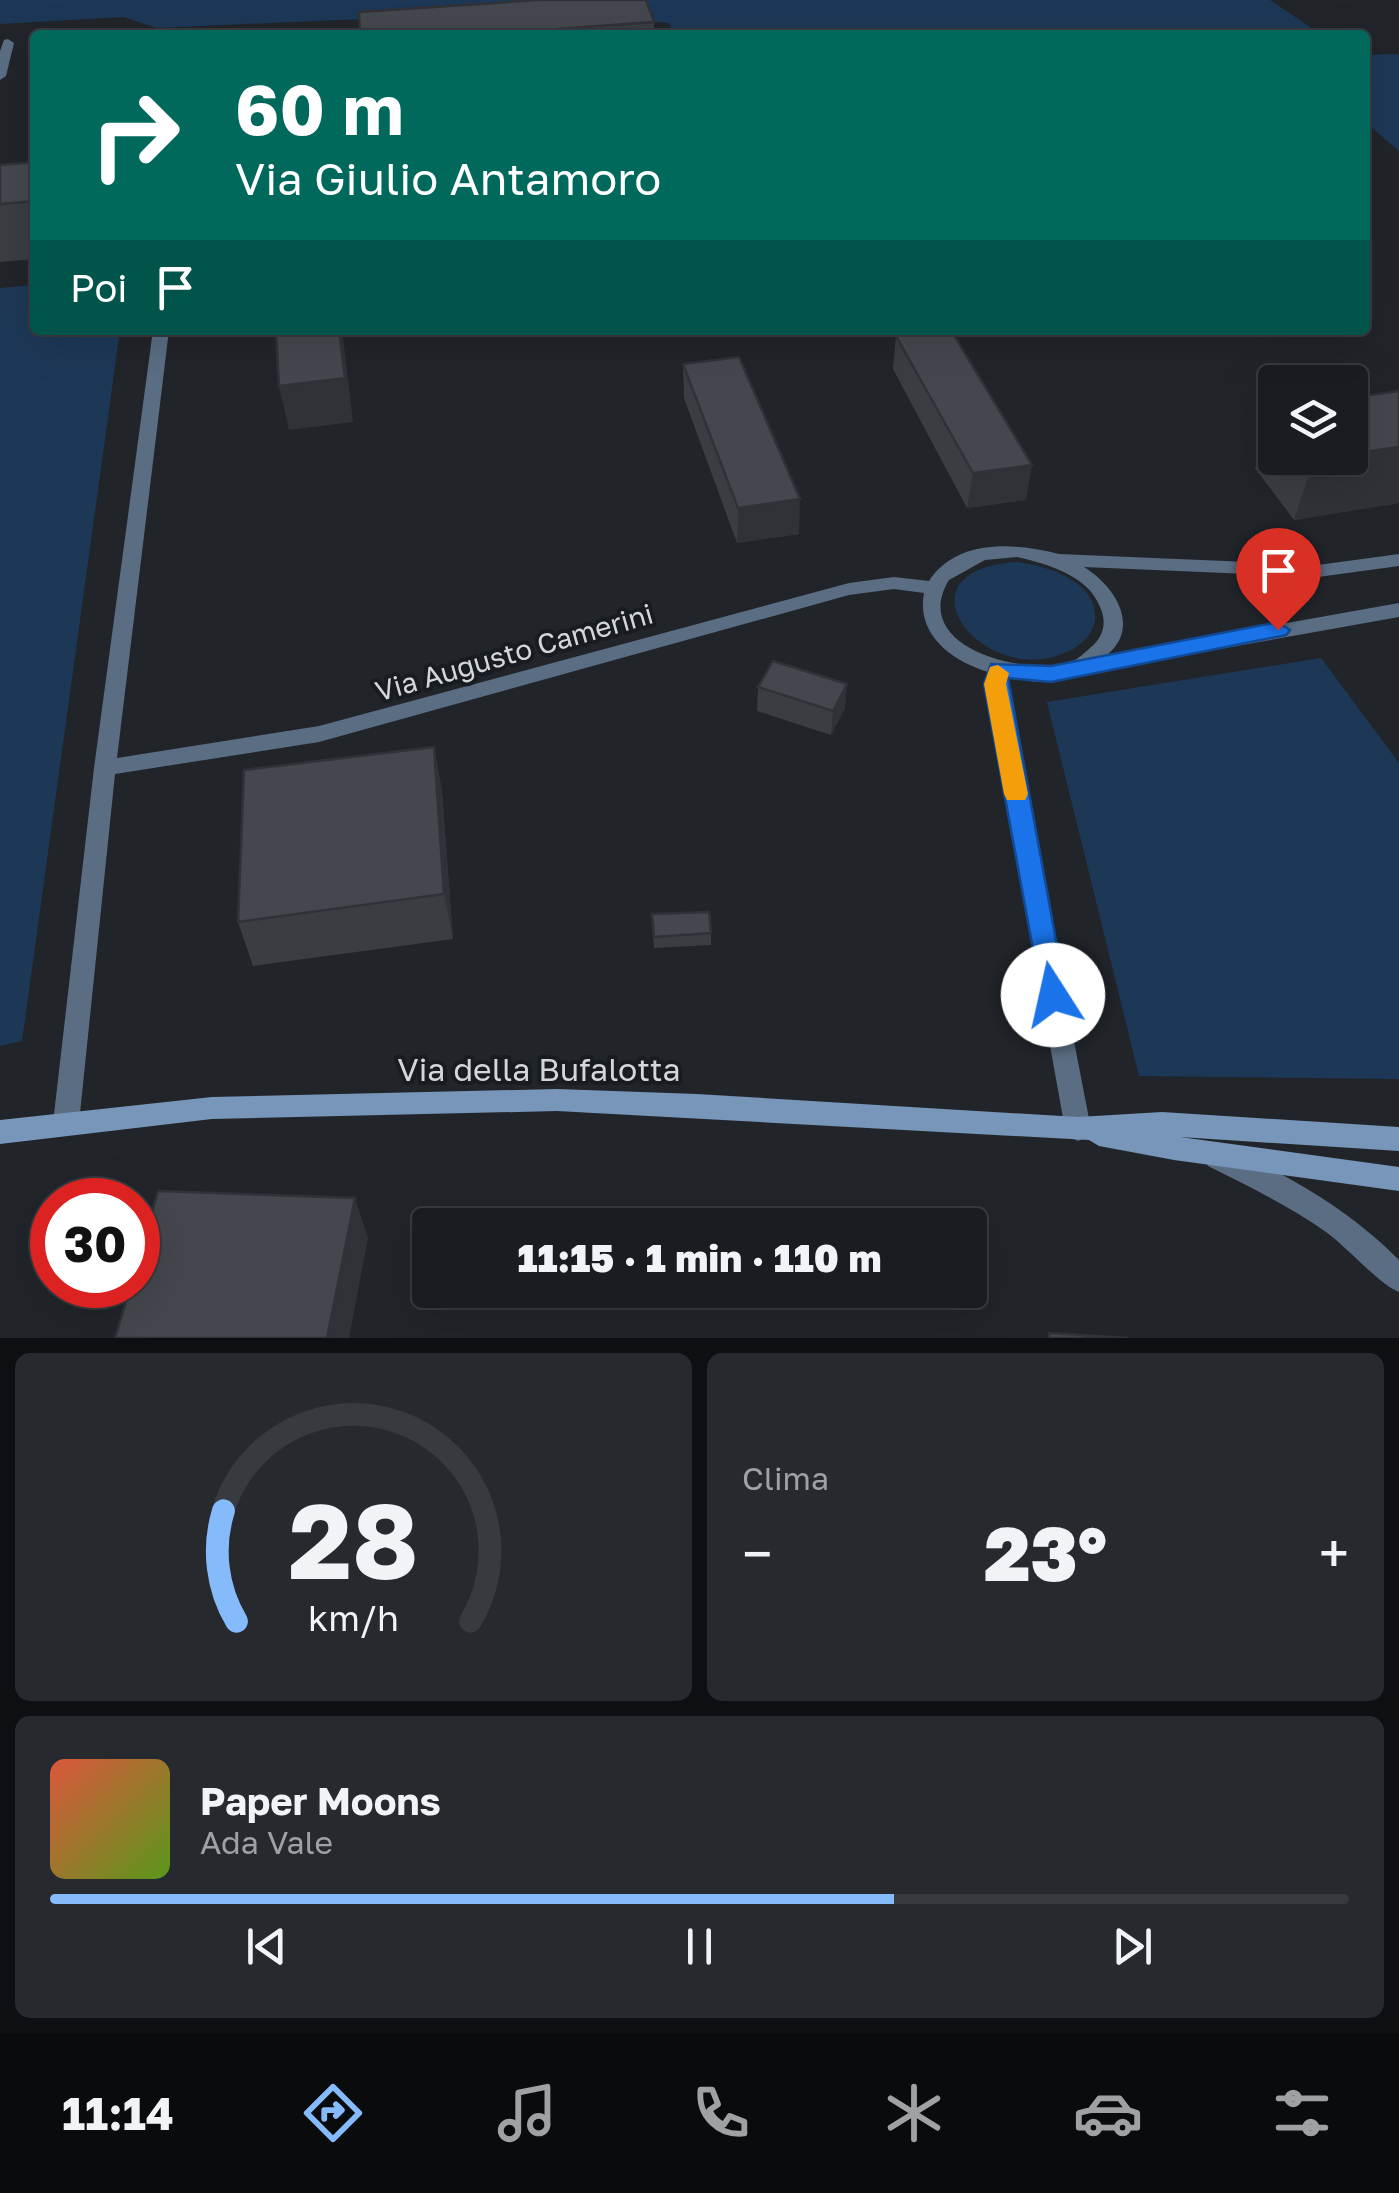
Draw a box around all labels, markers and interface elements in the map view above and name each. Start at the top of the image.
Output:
text: 60 m [235,66,404,150]
icon: right [70,70,200,200]
text: Via Giulio Antamoro [235,151,661,205]
icon: arrive [148,260,203,315]
text: Poi [70,265,128,310]
map controls [1258,365,1368,475]
button: layers [1258,365,1368,475]
pin [1236,528,1321,631]
icon: arrive [1251,543,1306,598]
street label: Via Augusto Camerini [371,597,657,707]
position arrow [1001,943,1105,1047]
street label: Via della Bufalotta [397,1050,681,1088]
speed limit sign: 30 [30,1178,160,1308]
text: 11:15 · 1 min · 110 m [517,1235,882,1280]
text: Clima [742,1459,829,1497]
text: 28 [288,1477,419,1602]
text: 23° [984,1507,1107,1598]
text: − [742,1520,772,1586]
text: + [1319,1520,1349,1586]
text: km/h [308,1596,399,1639]
text: Paper Moons [200,1778,441,1823]
text: Ada Vale [200,1823,333,1861]
icon: previous [239,1919,294,1974]
icon: pause [672,1919,727,1974]
icon: next [1105,1919,1160,1974]
icon: directions [298,2078,368,2148]
icon: music [492,2078,562,2148]
icon: phone [686,2078,756,2148]
icon: climate [879,2078,949,2148]
icon: car [1073,2078,1143,2148]
icon: filters [1267,2078,1337,2148]
text: 11:14 [62,2086,174,2140]

